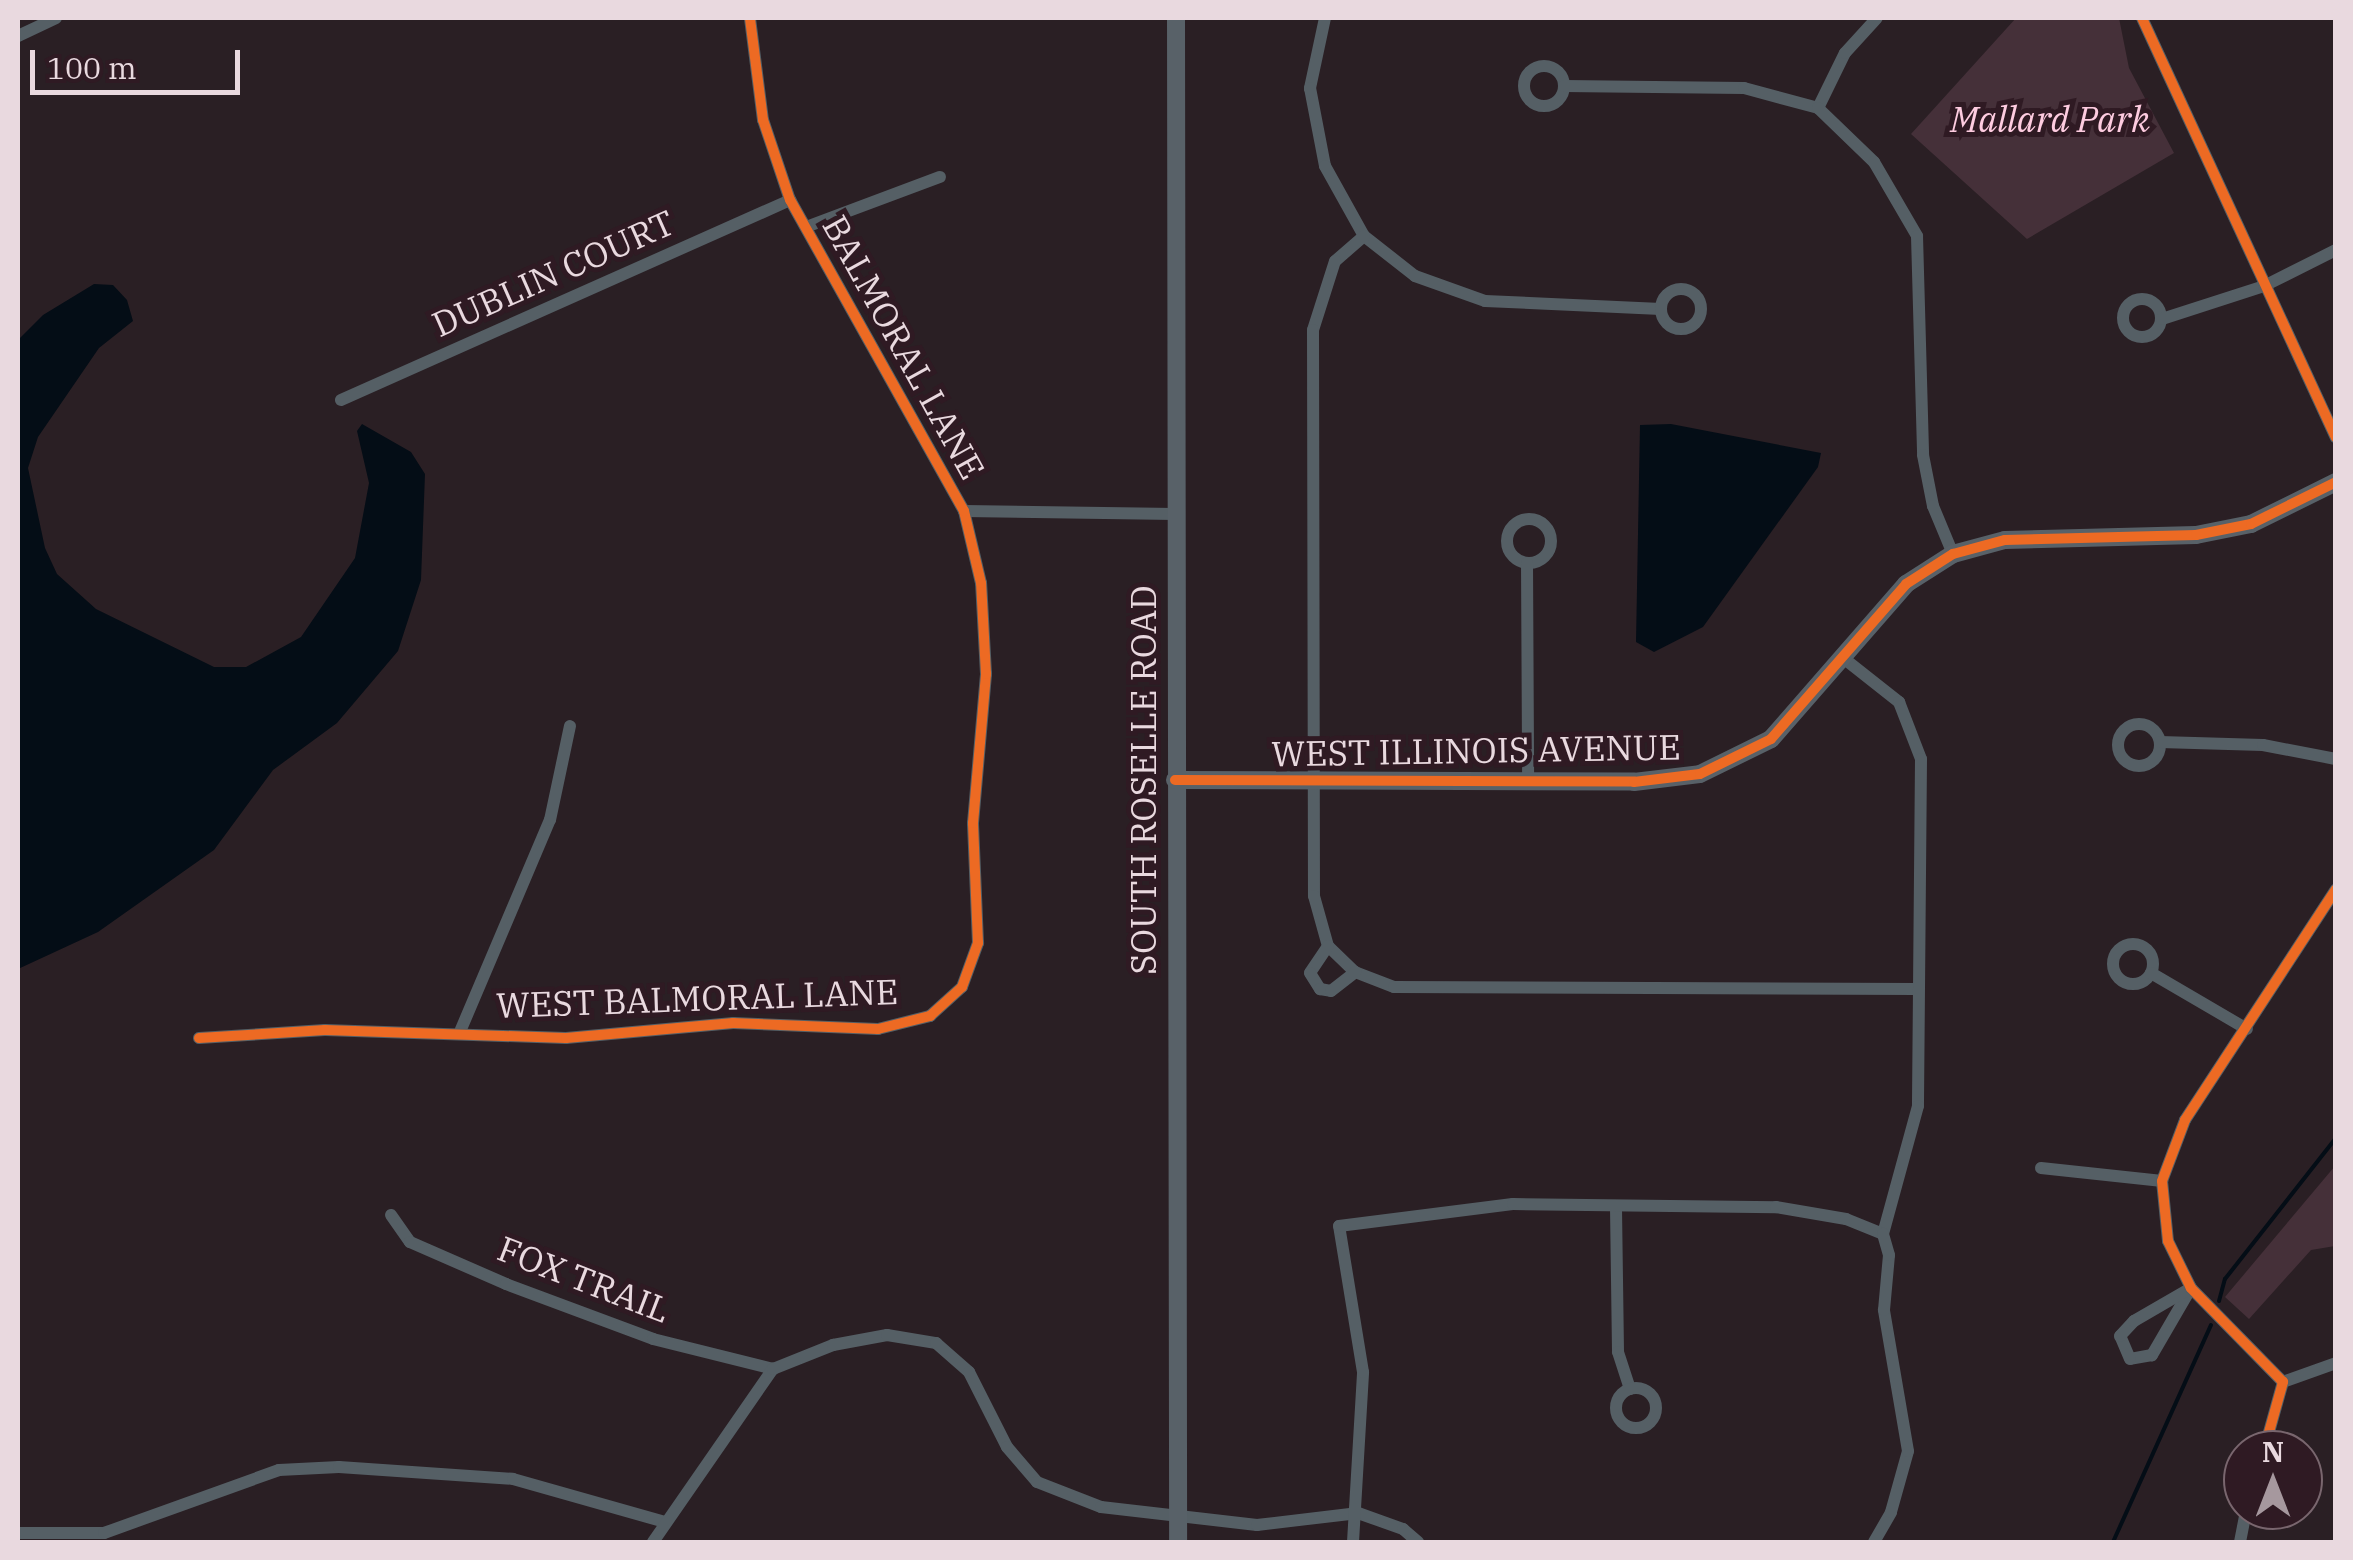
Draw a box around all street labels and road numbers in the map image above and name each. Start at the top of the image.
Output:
street label: DUBLIN COURT [425,201,681,345]
street label: BALMORAL LANE [814,208,994,486]
street label: SOUTH ROSELLE ROAD [1122,585,1164,975]
street label: WEST ILLINOIS AVENUE [1271,725,1681,775]
street label: WEST BALMORAL LANE [495,970,899,1026]
street label: FOX TRAIL [492,1227,676,1331]

